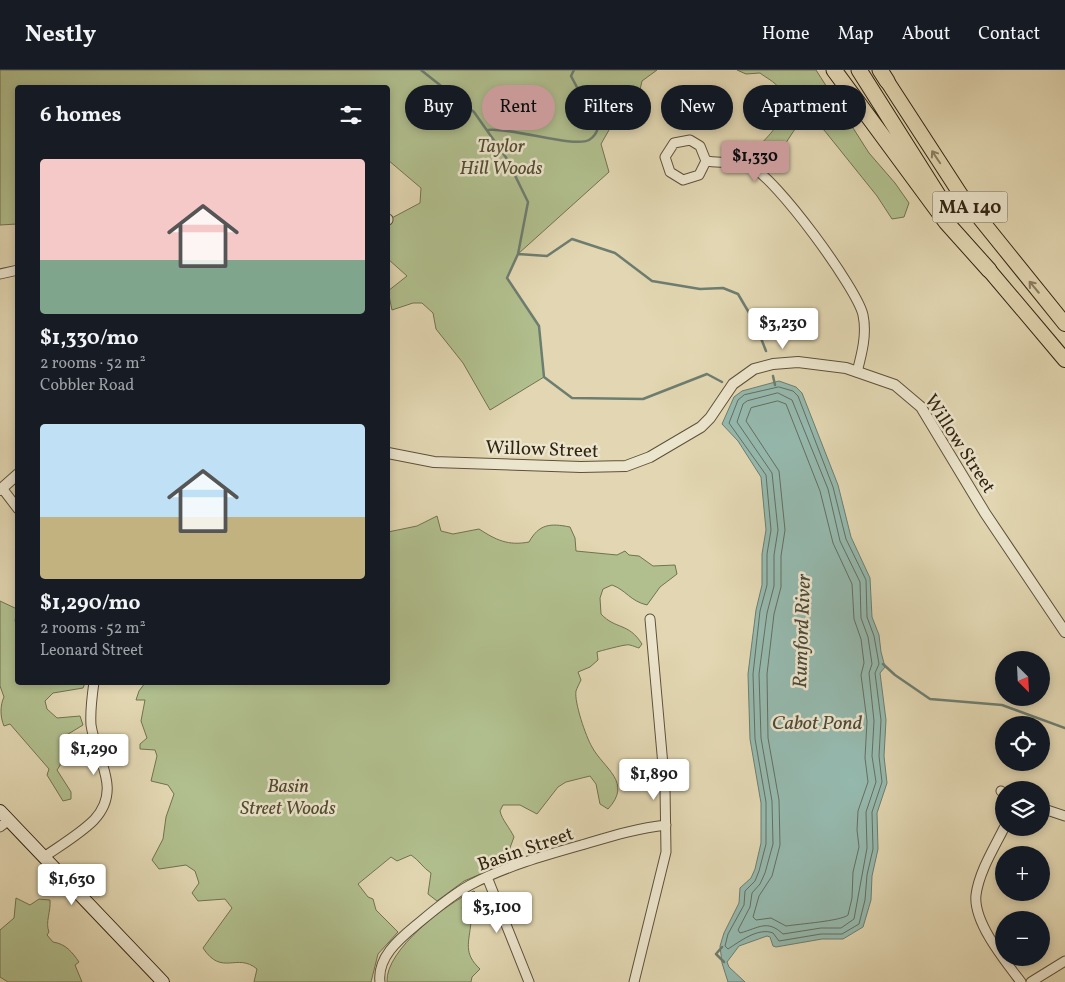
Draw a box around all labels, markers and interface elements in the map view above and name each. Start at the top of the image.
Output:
text: Nestly [25,18,96,52]
text: Home [762,22,810,47]
text: Map [838,22,874,47]
text: About [902,22,950,47]
text: Contact [978,22,1040,47]
chip: Buy [405,85,472,130]
chip: Rent [482,85,555,130]
chip: Filters [565,85,651,130]
chip: New [661,85,733,130]
chip: Apartment [743,85,866,130]
text: 6 homes [40,101,121,130]
icon: filters [337,101,365,129]
park label: Taylor Hill Woods [459,134,543,182]
pin: $1,330 [714,140,796,183]
text: $1,330 [732,146,778,168]
one-way arrow [931,151,941,165]
icon: home [158,191,248,281]
road number: MA 140 [932,191,1008,222]
one-way arrow [1028,281,1039,294]
pin: $3,230 [742,308,824,350]
text: $3,230 [759,313,807,335]
text: $1,330/mo [40,324,139,353]
text: 2 rooms · 52 m² [40,353,146,375]
text: Cobbler Road [40,375,134,397]
street label: Willow Street [918,390,1001,499]
street label: Willow Street [485,435,599,465]
icon: home [158,456,248,546]
water label: Rumford River [787,573,819,689]
text: $1,290/mo [40,589,141,618]
text: 2 rooms · 52 m² [40,618,146,640]
text: Leonard Street [40,640,143,662]
north arrow [995,651,1050,706]
map controls [995,651,1050,966]
water label: Cabot Pond [772,710,863,738]
button: locate [995,716,1050,771]
pin: $1,290 [53,734,135,776]
text: $1,290 [70,739,118,761]
pin: $1,890 [613,758,695,801]
text: $1,890 [630,764,678,786]
park label: Basin Street Woods [240,774,336,822]
button: layers [995,781,1050,836]
street label: Basin Street [474,821,578,878]
button: + [995,846,1050,901]
pin: $1,630 [31,864,113,906]
text: $1,630 [49,869,95,891]
pin: $3,100 [456,892,538,934]
text: $3,100 [473,897,521,919]
button: − [995,911,1050,966]

